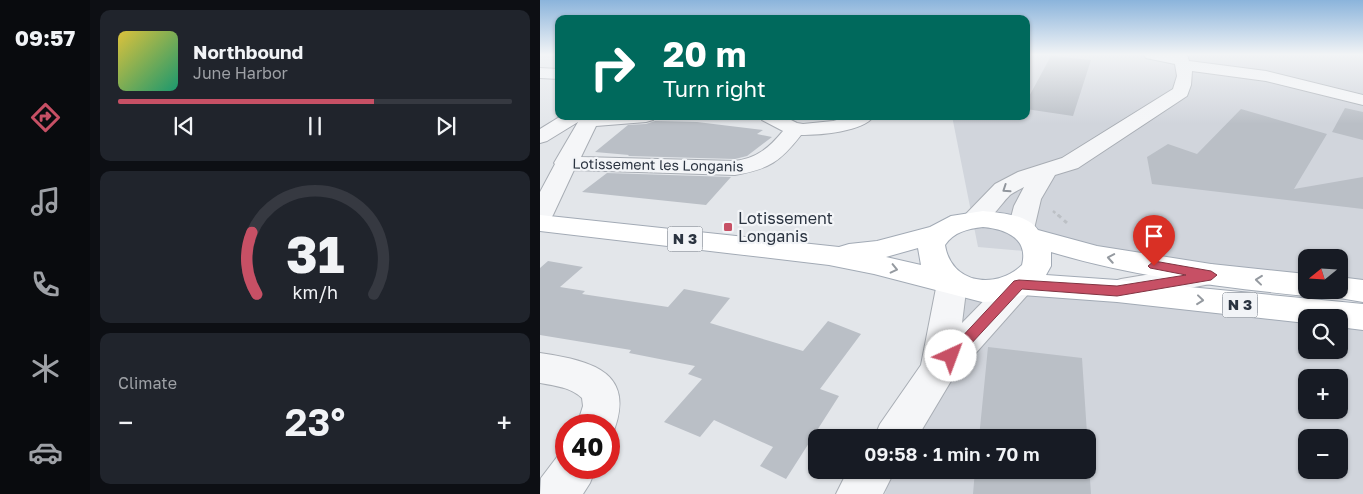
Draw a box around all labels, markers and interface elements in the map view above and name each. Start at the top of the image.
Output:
text: 09:57 [15,24,75,51]
text: 20 m [663,33,746,75]
icon: right [580,35,645,100]
text: Northbound [193,40,303,63]
text: June Harbor [193,63,288,83]
text: Turn right [663,75,766,102]
icon: directions [28,100,63,135]
icon: previous [170,112,198,140]
icon: pause [301,112,329,140]
icon: next [432,112,460,140]
street label: Lotissement les Longanis [572,155,744,174]
one-way arrow [1002,182,1011,192]
icon: music [28,184,63,219]
place label: Lotissement Longanis [738,208,833,246]
pin [1133,215,1175,266]
marker: Lotissement Longanis [722,221,734,233]
text: 31 [286,222,344,284]
icon: arrive [1140,222,1168,250]
road number: N 3 [668,226,702,252]
north arrow [1298,249,1348,299]
map controls [1298,249,1348,479]
one-way arrow [1107,254,1116,264]
one-way arrow [890,264,899,274]
icon: phone [28,267,63,302]
one-way arrow [1254,275,1262,286]
text: km/h [292,281,338,303]
road number: N 3 [1222,292,1258,318]
one-way arrow [1197,294,1205,305]
button: search [1298,309,1348,359]
position arrow [924,329,976,381]
icon: climate [28,351,63,386]
button: + [1298,369,1348,419]
text: Climate [118,373,177,393]
text: 23° [285,399,345,444]
text: − [118,406,133,439]
text: + [497,406,512,439]
speed limit sign: 40 [555,414,620,479]
button: − [1298,429,1348,479]
icon: car [28,435,63,470]
text: 09:58 · 1 min · 70 m [864,442,1040,465]

